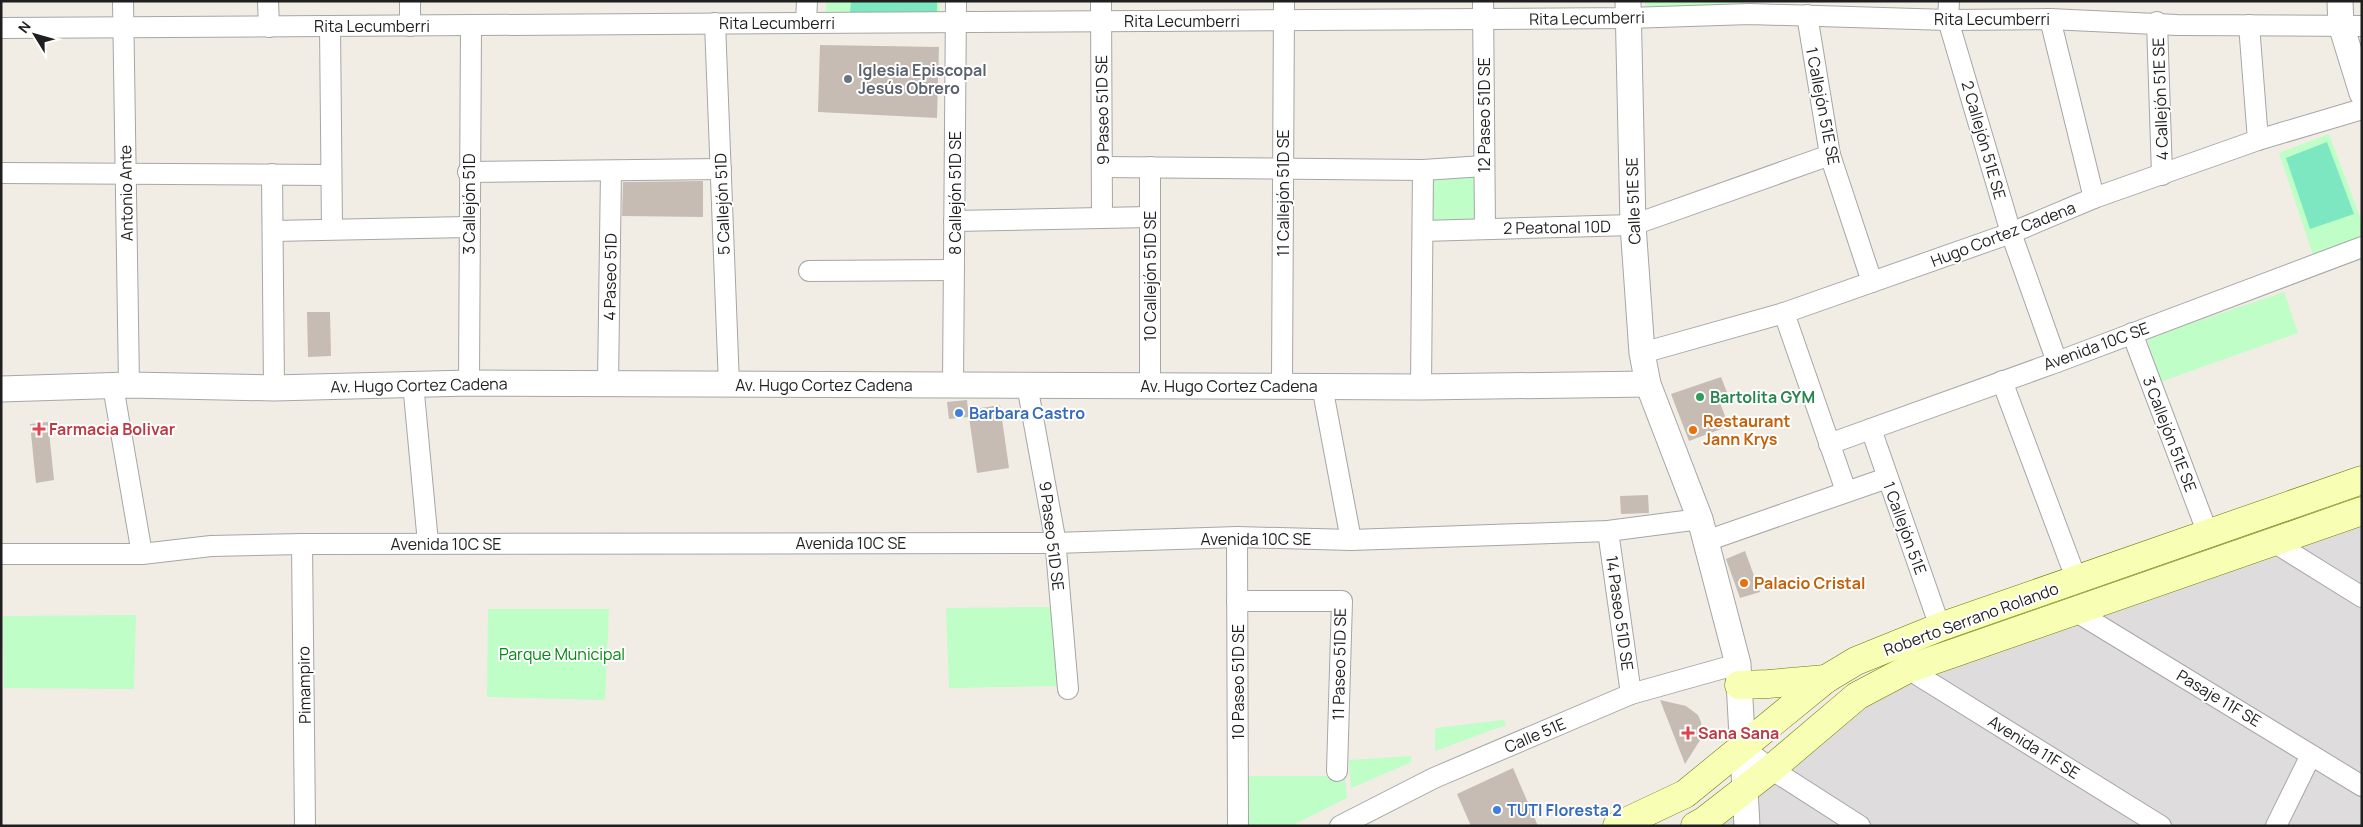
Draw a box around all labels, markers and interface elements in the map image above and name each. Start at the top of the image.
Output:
street label: Rita Lecumberri [1529,6,1645,30]
street label: Rita Lecumberri [1934,8,2050,30]
north arrow [10,10,60,60]
street label: Rita Lecumberri [1124,10,1240,32]
street label: Rita Lecumberri [719,12,835,34]
street label: Rita Lecumberri [314,15,430,37]
text: N [14,17,35,37]
street label: 4 Callejón 51E SE [2147,37,2173,161]
street label: 1 Callejón 51E SE [1801,45,1845,167]
street label: 9 Paseo 51D SE [1090,55,1114,165]
street label: 12 Paseo 51D SE [1473,57,1495,173]
place label: Iglesia Episcopal Jesús Obrero [858,59,987,99]
marker: Iglesia Episcopal Jesús Obrero [842,73,854,85]
street label: 2 Callejón 51E SE [1957,78,2011,202]
street label: 11 Callejón 51D SE [1272,129,1294,257]
street label: 8 Callejón 51D SE [944,131,966,255]
street label: Antonio Ante [114,145,138,241]
street label: 5 Callejón 51D [709,152,735,255]
street label: 3 Callejón 51D [458,153,480,255]
street label: Calle 51E SE [1620,157,1646,245]
street label: Hugo Cortez Cadena [1927,196,2079,272]
street label: 10 Callejón 51D SE [1139,211,1161,341]
street label: 2 Peatonal 10D [1503,215,1611,239]
street label: 4 Paseo 51D [598,233,622,321]
street label: Avenida 10C SE [2040,317,2152,375]
street label: Av. Hugo Cortez Cadena [330,372,508,398]
street label: 3 Callejón 51E SE [2138,373,2202,495]
street label: Av. Hugo Cortez Cadena [735,374,913,396]
street label: Av. Hugo Cortez Cadena [1140,375,1318,397]
place label: Bartolita GYM [1710,386,1815,408]
marker: Bartolita GYM [1694,391,1706,403]
place label: Barbara Castro [969,402,1085,424]
marker: Barbara Castro [953,407,965,419]
place label: Restaurant Jann Krys [1703,410,1790,450]
place label: Farmacia Bolivar [49,418,175,440]
marker: Farmacia Bolivar [33,423,45,435]
marker: Restaurant Jann Krys [1687,424,1699,436]
street label: 1 Callejón 51E [1878,478,1932,578]
street label: 9 Paseo 51D SE [1034,480,1070,592]
street label: Avenida 10C SE [1201,528,1311,550]
street label: Avenida 10C SE [796,532,906,554]
street label: Avenida 10C SE [391,533,501,555]
street label: 14 Paseo 51D SE [1601,554,1639,672]
place label: Palacio Cristal [1754,572,1865,594]
marker: Palacio Cristal [1738,577,1750,589]
street label: Roberto Serrano Rolando [1880,577,2062,661]
street label: 11 Paseo 51D SE [1327,607,1351,721]
street label: 10 Paseo 51D SE [1227,624,1249,740]
park label: Parque Municipal [499,643,625,665]
street label: Pimampiro [292,646,316,724]
street label: Pasaje 11F SE [2173,664,2265,732]
street label: Avenida 11F SE [1984,710,2084,784]
street label: Calle 51E [1501,712,1569,758]
place label: Sana Sana [1698,722,1779,744]
marker: Sana Sana [1682,727,1694,739]
place label: TUTI Floresta 2 [1507,799,1622,821]
marker: TUTI Floresta 2 [1491,804,1503,816]

